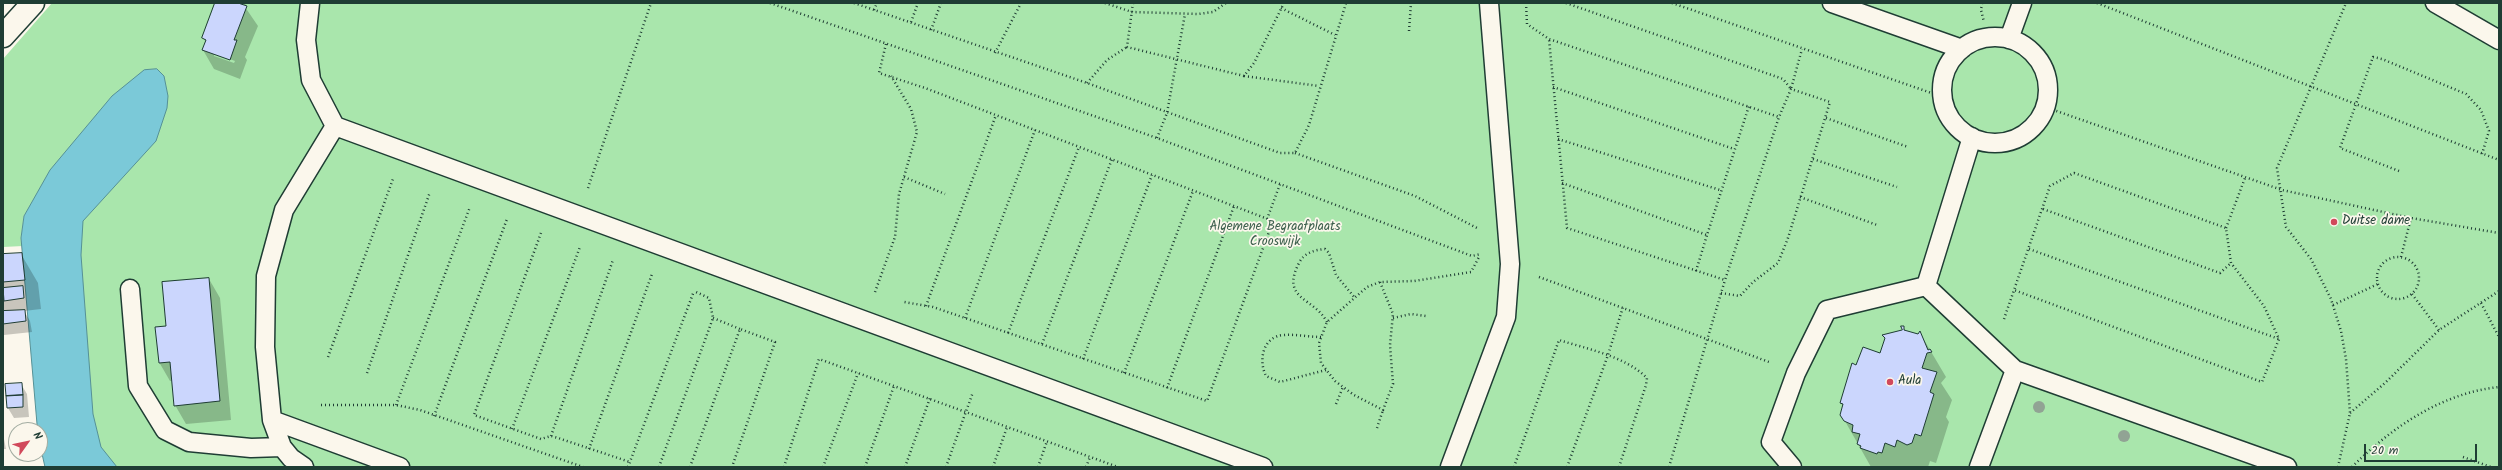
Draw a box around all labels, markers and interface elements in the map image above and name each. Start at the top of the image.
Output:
place label: Duitse dame [2342,214,2410,230]
marker: Duitse dame [2329,217,2339,227]
park label: Algemene Begraafplaats Crooswijk [1209,220,1341,251]
place label: Aula [1898,374,1921,390]
marker: Aula [1885,377,1895,387]
north arrow [8,422,48,462]
text: N [28,428,47,444]
scale bar [2366,436,2479,462]
text: 20 m [2371,441,2398,460]

